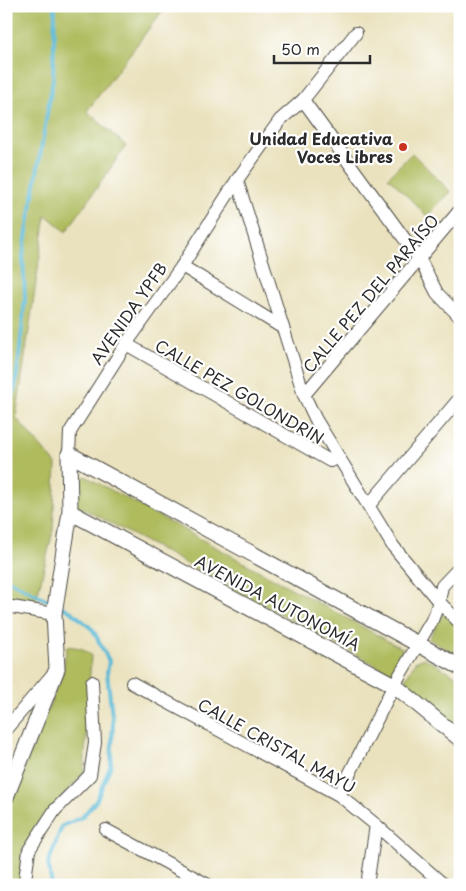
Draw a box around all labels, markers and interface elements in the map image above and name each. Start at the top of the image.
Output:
scale bar [274,32,370,64]
text: 50 m [281,37,320,60]
place label: Unidad Educativa Voces Libres [249,126,393,168]
marker: Unidad Educativa Voces Libres [397,141,409,153]
street label: CALLE PEZ DEL PARAÍSO [296,209,444,377]
street label: AVENIDA YPFB [84,257,172,369]
street label: CALLE PEZ GOLONDRIN [151,333,329,449]
street label: AVENIDA AUTONOMÍA [191,548,365,656]
street label: CALLE CRISTAL MAYU [194,692,360,798]

